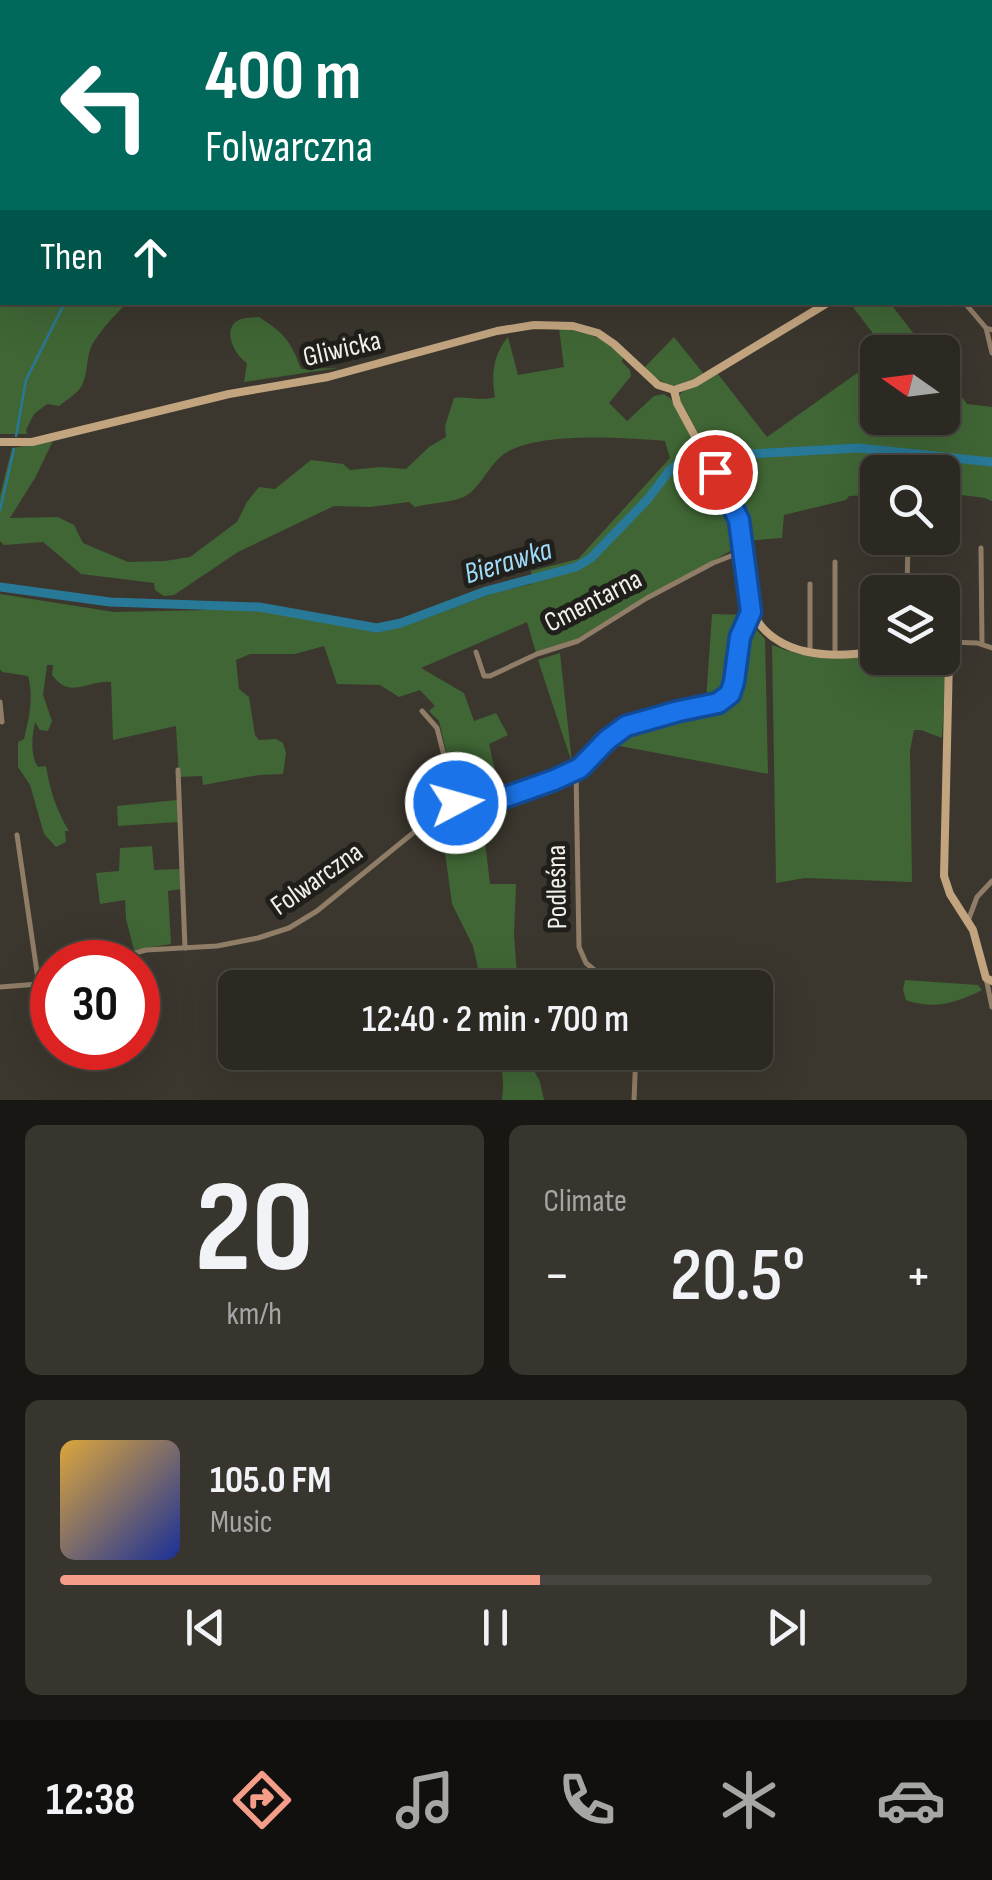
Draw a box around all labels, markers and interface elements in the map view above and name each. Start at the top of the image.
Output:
text: 400 m [205,35,362,119]
icon: left [40,40,170,170]
text: Folwarczna [205,120,373,175]
icon: ahead [123,230,178,285]
text: Then [40,235,103,280]
street label: Gliwicka [300,324,384,374]
north arrow [860,335,960,435]
map controls [860,335,960,675]
pin [673,430,758,515]
icon: arrive [688,445,743,500]
button: search [860,455,960,555]
water label: Bierawka [460,532,556,592]
street label: Cmentarna [539,562,647,640]
button: layers [860,575,960,675]
position arrow [404,751,508,855]
street label: Folwarczna [265,835,369,923]
street label: Podleśna [540,845,574,929]
speed limit sign: 30 [30,940,160,1070]
text: 12:40 · 2 min · 700 m [362,997,629,1042]
text: 20 [195,1152,314,1308]
text: Climate [544,1182,627,1221]
text: 20.5° [670,1231,805,1322]
text: − [544,1243,570,1310]
text: + [905,1243,932,1310]
text: km/h [227,1295,282,1334]
text: 105.0 FM [210,1458,331,1503]
text: Music [210,1503,273,1542]
icon: previous [178,1600,233,1655]
icon: pause [468,1600,523,1655]
icon: next [759,1600,814,1655]
icon: directions [227,1765,297,1835]
icon: music [390,1765,460,1835]
icon: phone [552,1765,622,1835]
icon: climate [714,1765,784,1835]
icon: car [876,1765,946,1835]
text: 12:38 [46,1773,135,1828]

